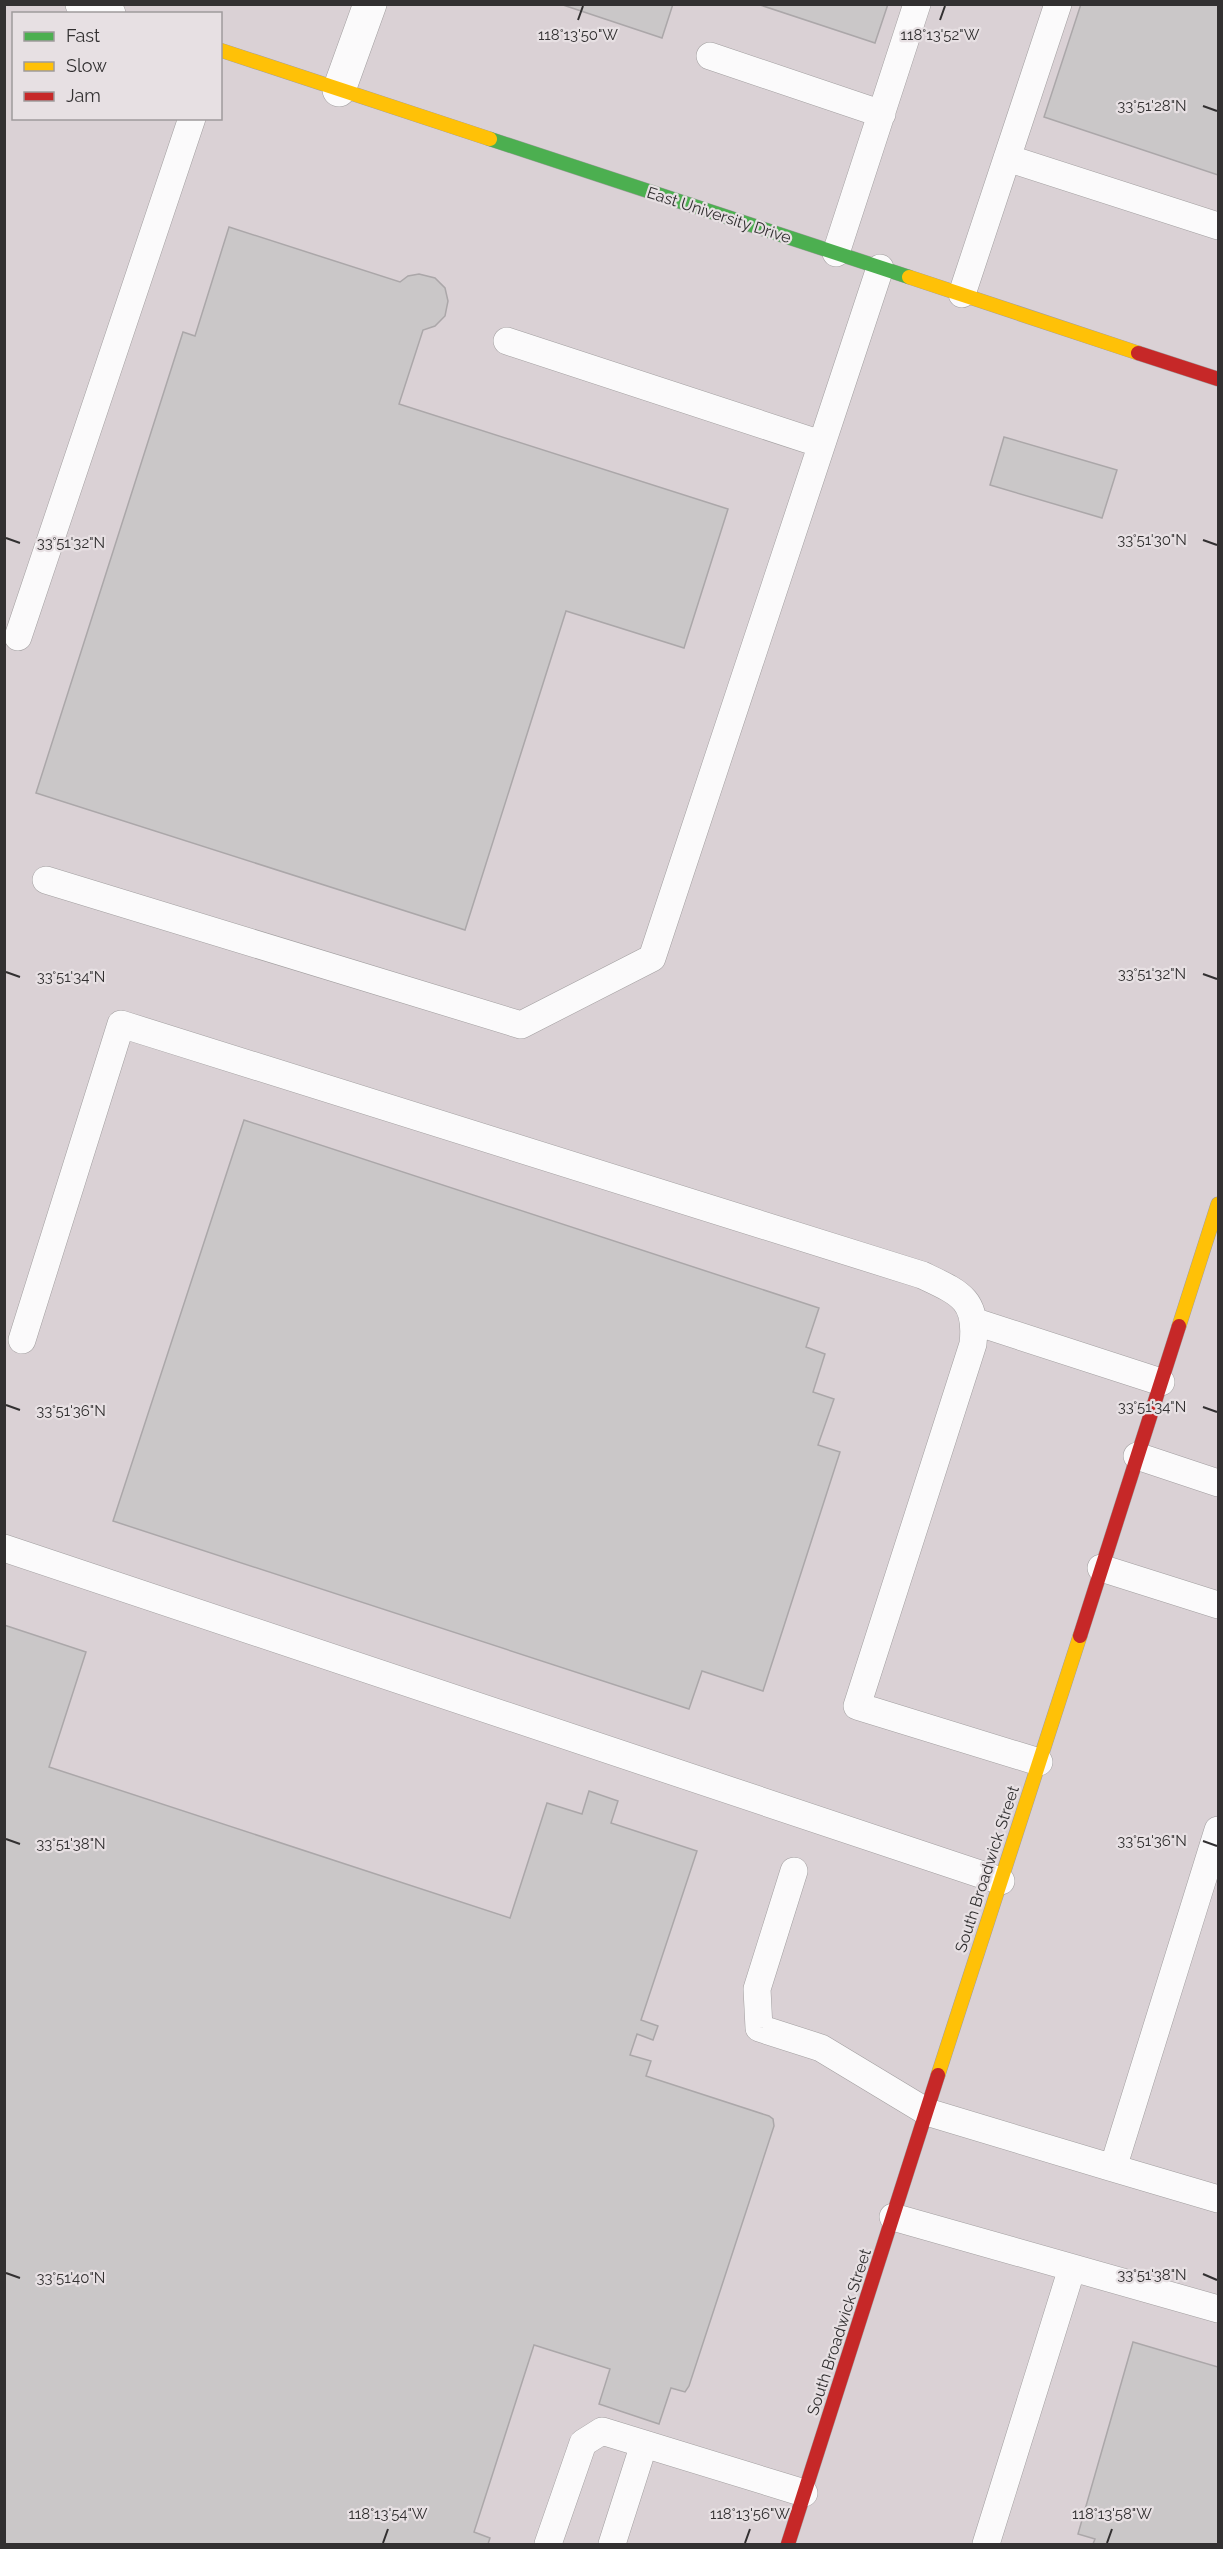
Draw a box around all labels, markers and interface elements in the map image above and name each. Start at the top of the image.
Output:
legend [12,12,222,120]
text: Fast [66,25,100,46]
text: 118°13'50"W [538,26,618,44]
text: 118°13'52"W [901,26,980,44]
text: Slow [66,55,107,76]
text: Jam [66,85,101,106]
text: 33°51'28"N [1117,97,1187,115]
street label: East University Drive [644,183,794,247]
text: 33°51'30"N [1117,531,1187,549]
text: 33°51'32"N [37,534,105,552]
text: 33°51'32"N [1118,965,1186,983]
text: 33°51'34"N [37,968,105,986]
text: 33°51'34"N [1118,1398,1186,1416]
text: 33°51'36"N [36,1402,106,1420]
street label: South Broadwick Street [951,1783,1023,1955]
text: 33°51'36"N [1117,1832,1187,1850]
text: 33°51'38"N [36,1835,106,1853]
street label: South Broadwick Street [803,2246,875,2418]
text: 33°51'38"N [1117,2266,1187,2284]
text: 33°51'40"N [37,2269,105,2287]
text: 118°13'54"W [348,2505,428,2523]
text: 118°13'56"W [710,2505,790,2523]
text: 118°13'58"W [1072,2505,1152,2523]

